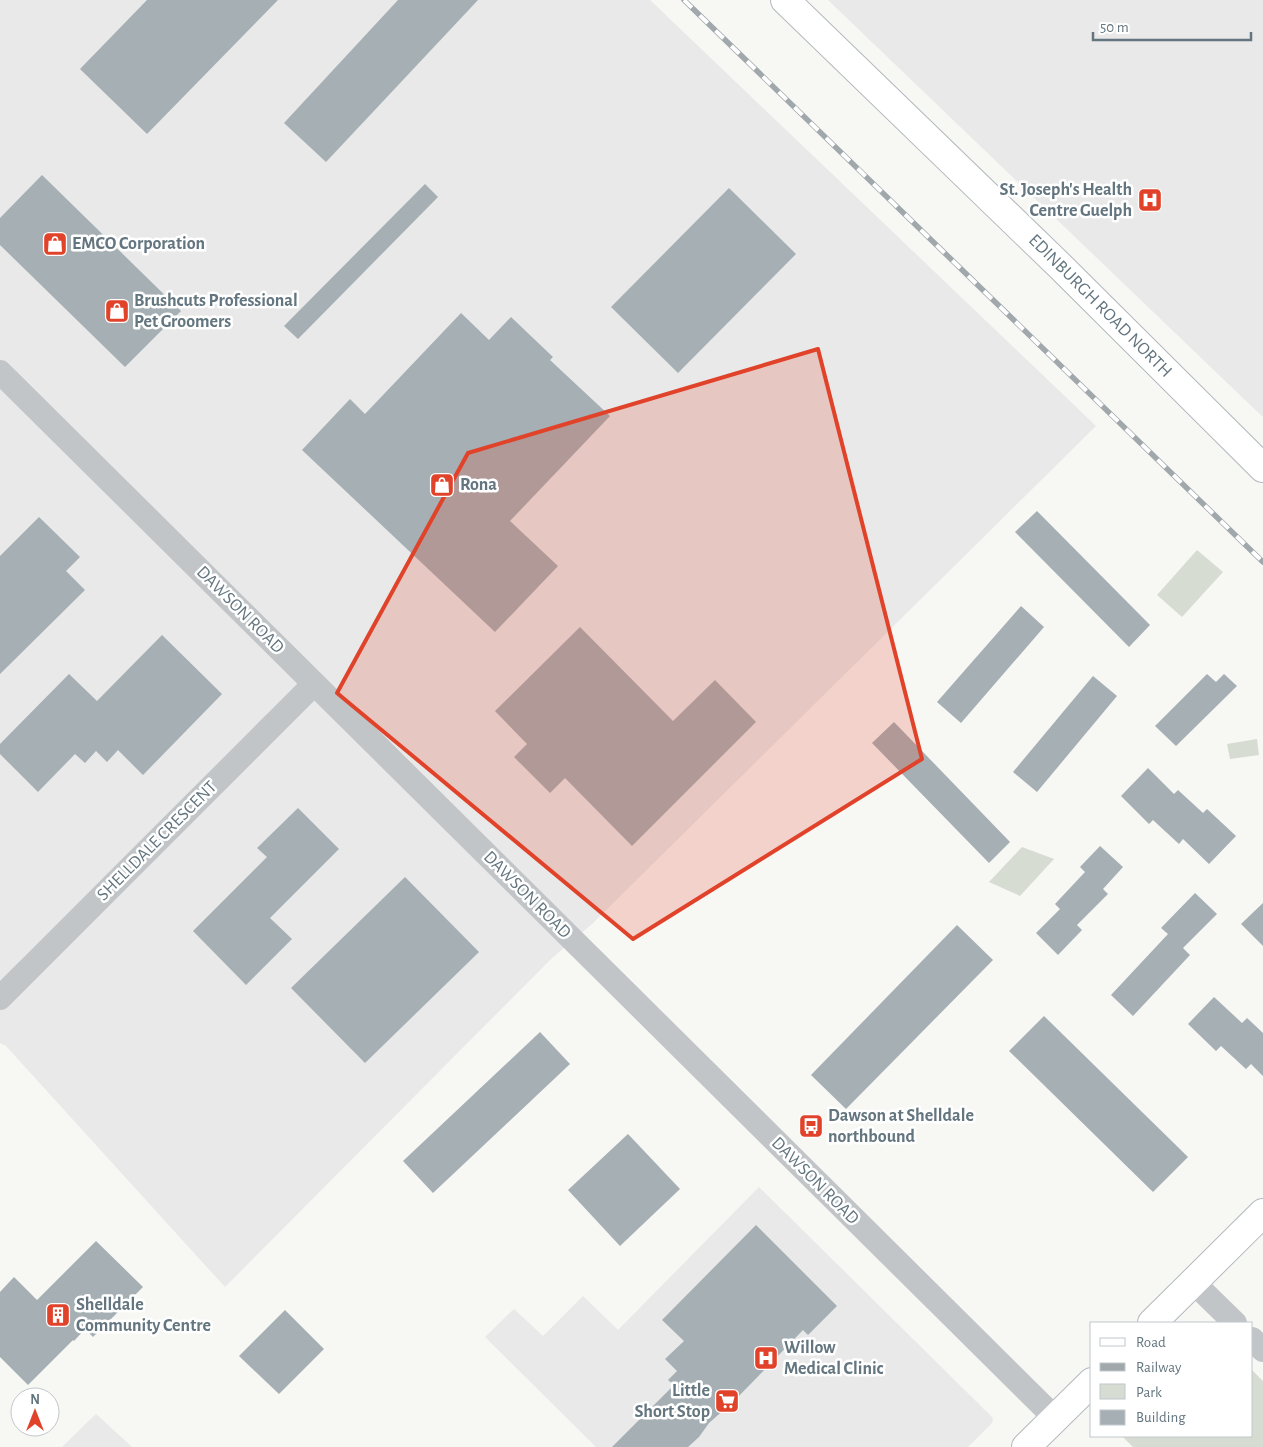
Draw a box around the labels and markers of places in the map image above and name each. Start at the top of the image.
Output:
place label: St. Joseph's Health Centre Guelph [999,181,1132,220]
hospital icon: St. Joseph's Health Centre Guelph [1137,187,1163,213]
shop icon: EMCO Corporation [42,231,68,257]
place label: EMCO Corporation [72,235,205,253]
place label: Brushcuts Professional Pet Groomers [134,292,298,331]
shop icon: Brushcuts Professional Pet Groomers [104,298,130,324]
shop icon: Rona [429,472,455,498]
place label: Rona [460,476,497,494]
place label: Dawson at Shelldale northbound [828,1107,974,1146]
bus stop icon: Dawson at Shelldale northbound [798,1113,824,1139]
place label: Shelldale Community Centre [76,1296,211,1335]
building icon: Shelldale Community Centre [45,1302,71,1328]
place label: Willow Medical Clinic [784,1339,884,1378]
hospital icon: Willow Medical Clinic [753,1345,779,1371]
place label: Little Short Stop [634,1382,710,1421]
supermarket icon: Little Short Stop [714,1388,740,1414]

